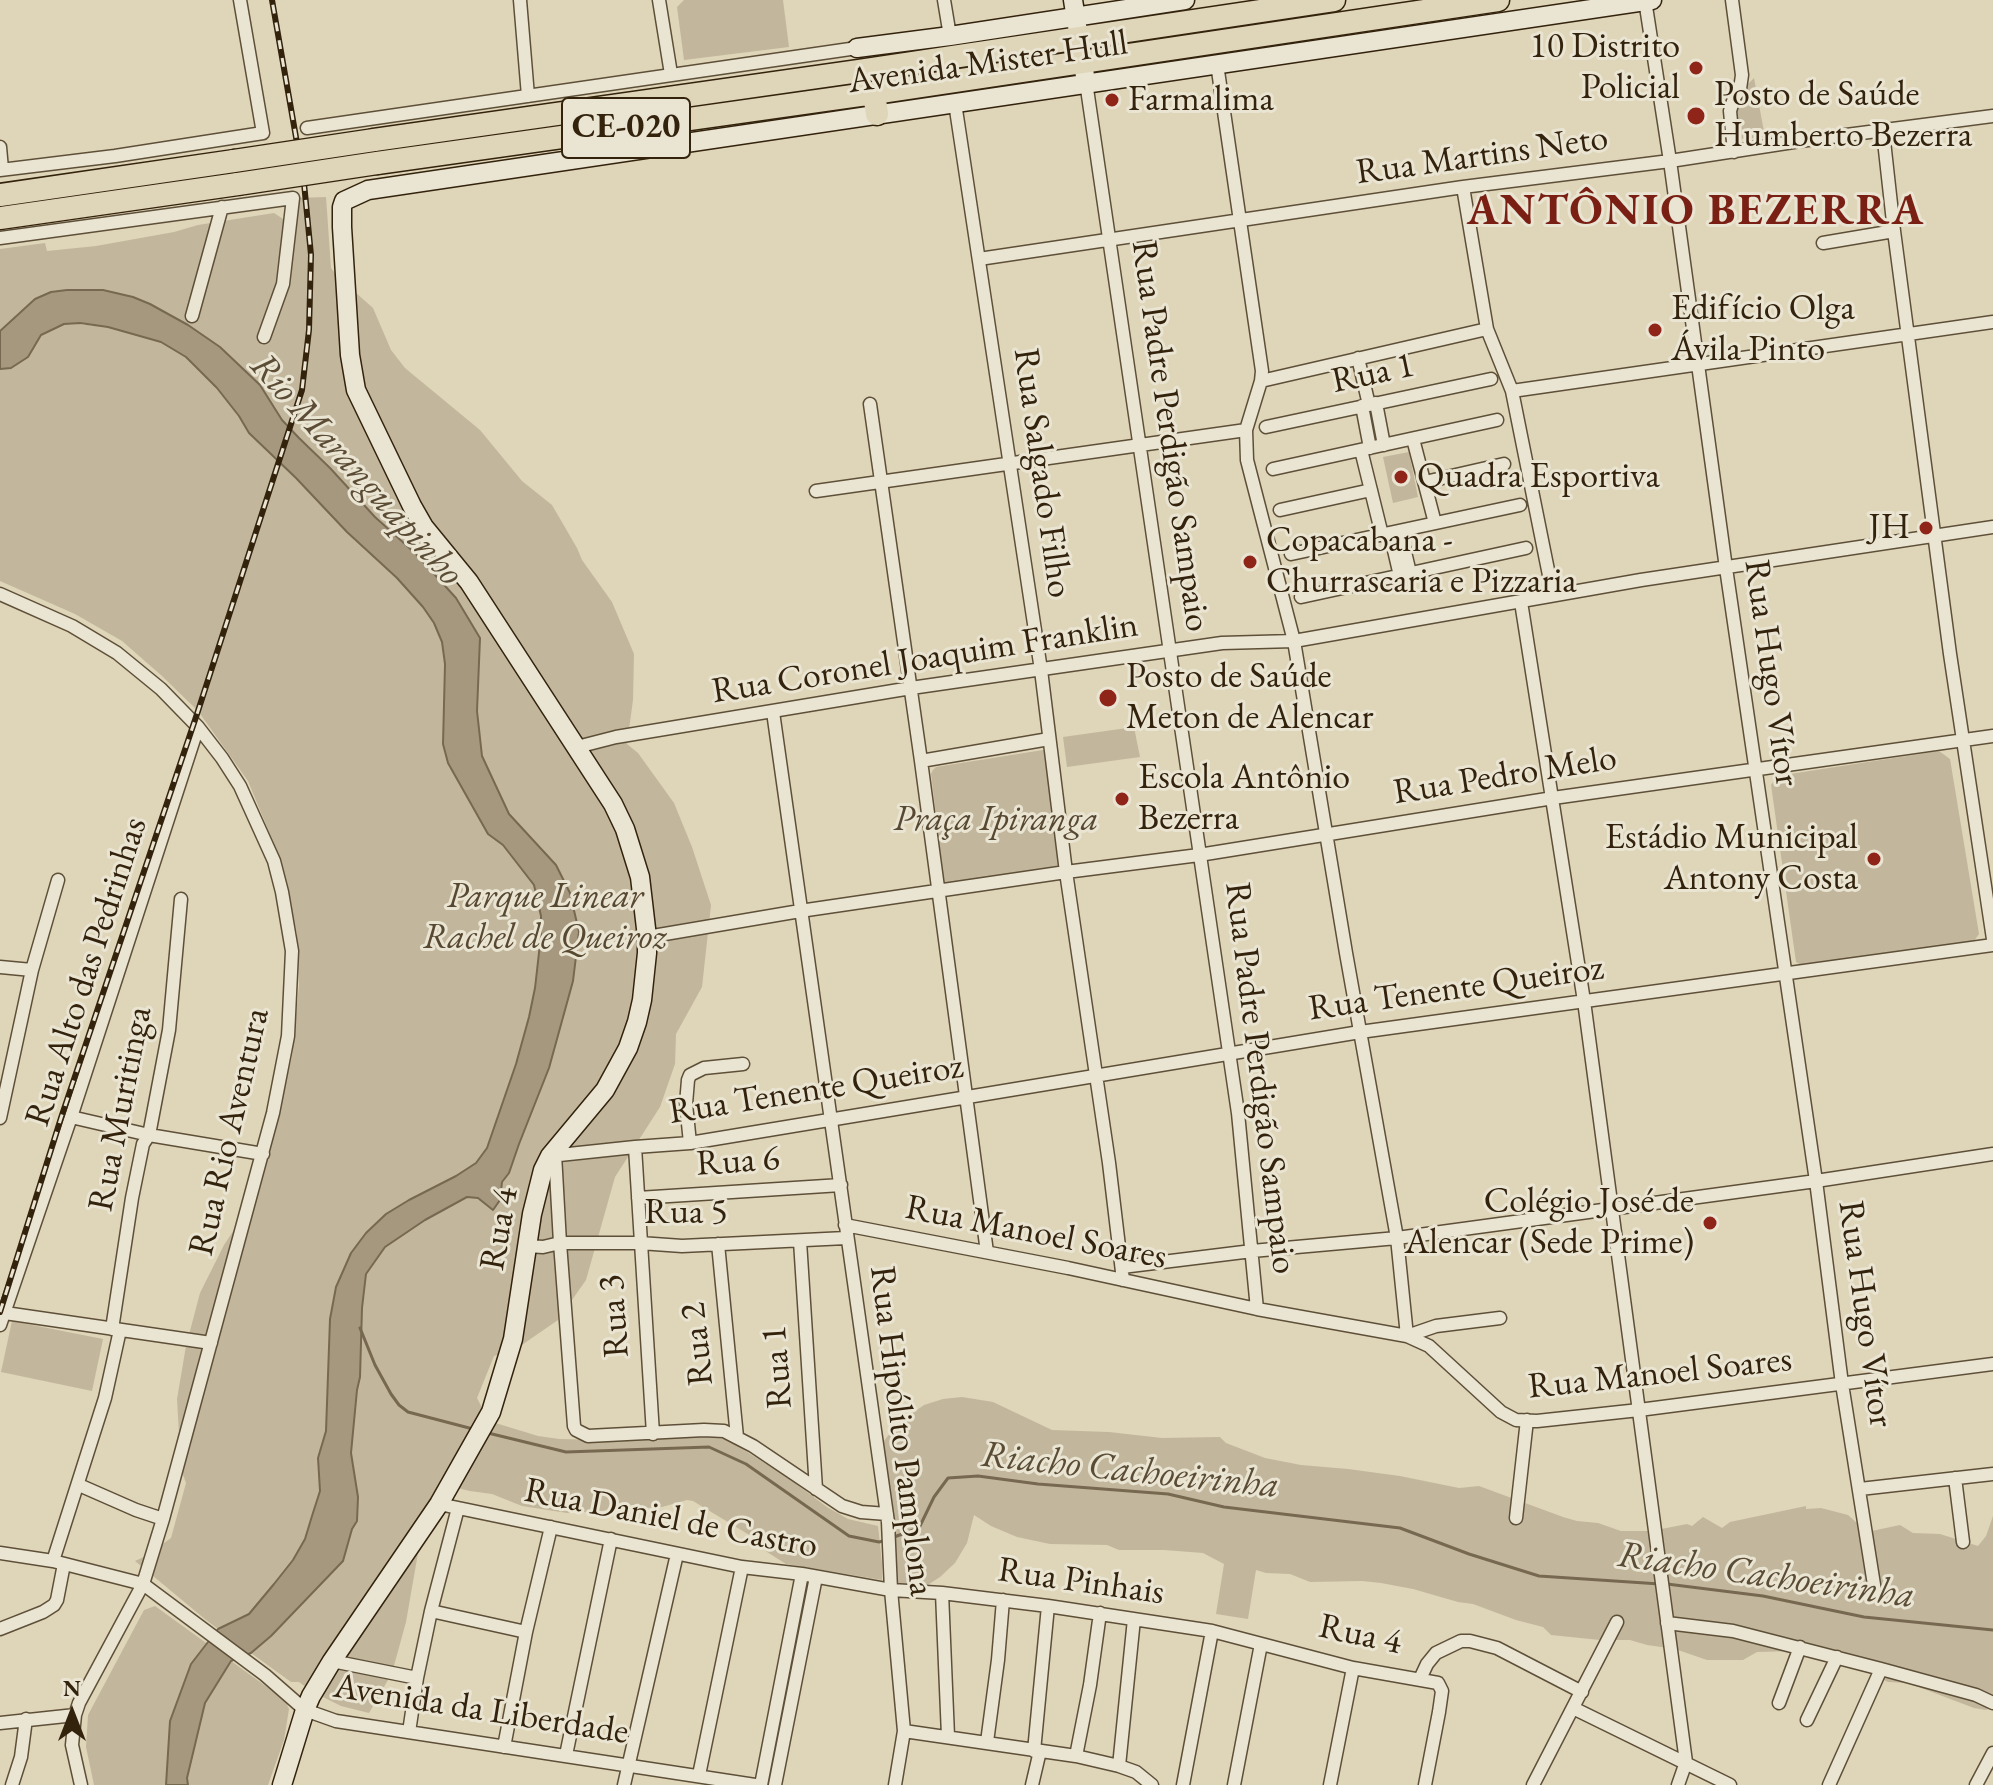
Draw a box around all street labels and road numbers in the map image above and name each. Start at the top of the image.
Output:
street label: Avenida Mister Hull [845,22,1131,104]
road number: CE-020 [562,98,690,158]
street label: Rua Martins Neto [1353,117,1611,195]
street label: Rua Padre Perdigão Sampaio [1121,238,1219,634]
street label: Rua 1 [1328,344,1418,404]
street label: Rua Salgado Filho [1003,345,1081,601]
street label: Rua Hugo Vítor [1734,557,1808,789]
street label: Rua Coronel Joaquim Franklin [709,604,1141,714]
street label: Rua Pedro Melo [1390,737,1620,815]
street label: Rua Alto das Pedrinhas [17,812,157,1132]
street label: Rua Padre Perdigão Sampaio [1215,880,1305,1276]
street label: Rua Tenente Queiroz [1306,947,1606,1031]
street label: Rua Muritinga [80,1003,162,1215]
street label: Rua Rio Aventura [181,1004,279,1260]
street label: Rua Tenente Queiroz [666,1045,966,1135]
street label: Rua 6 [695,1138,781,1186]
street label: Rua 4 [471,1184,529,1274]
street label: Rua Manoel Soares [902,1187,1170,1279]
street label: Rua 5 [644,1191,728,1235]
street label: Rua Hugo Vítor [1828,1198,1902,1430]
street label: Rua Hipólito Pamplona [859,1263,943,1599]
street label: Rua 3 [591,1273,639,1359]
street label: Rua 2 [672,1300,724,1388]
street label: Rua 1 [754,1324,802,1410]
street label: Rua Manoel Soares [1526,1339,1794,1409]
street label: Rua Daniel de Castro [521,1469,821,1569]
street label: Rua Pinhais [995,1549,1167,1615]
street label: Rua 4 [1315,1605,1405,1665]
street label: Avenida da Liberdade [330,1665,632,1755]

